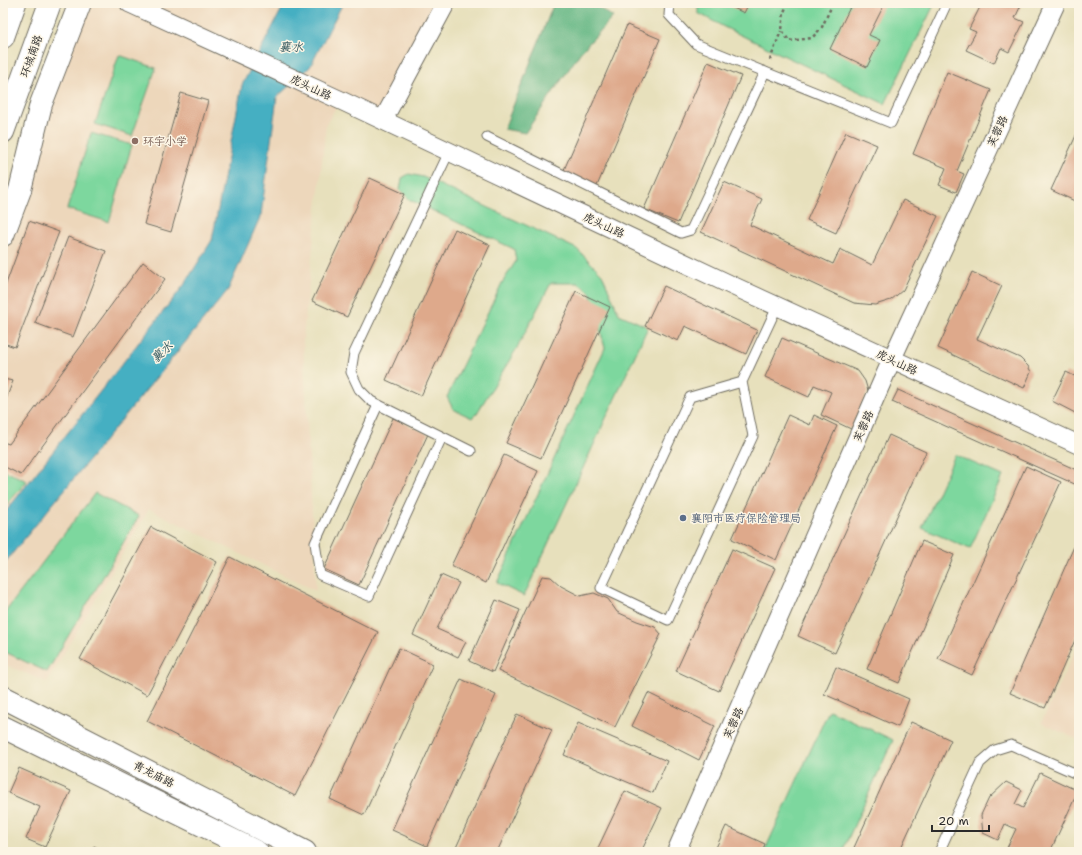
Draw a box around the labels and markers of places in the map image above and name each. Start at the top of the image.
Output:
place label: 环宇小学 [143,134,187,149]
marker: 环宇小学 [130,136,140,146]
place label: 襄阳市医疗保险管理局 [691,511,801,526]
marker: 襄阳市医疗保险管理局 [678,513,688,523]

